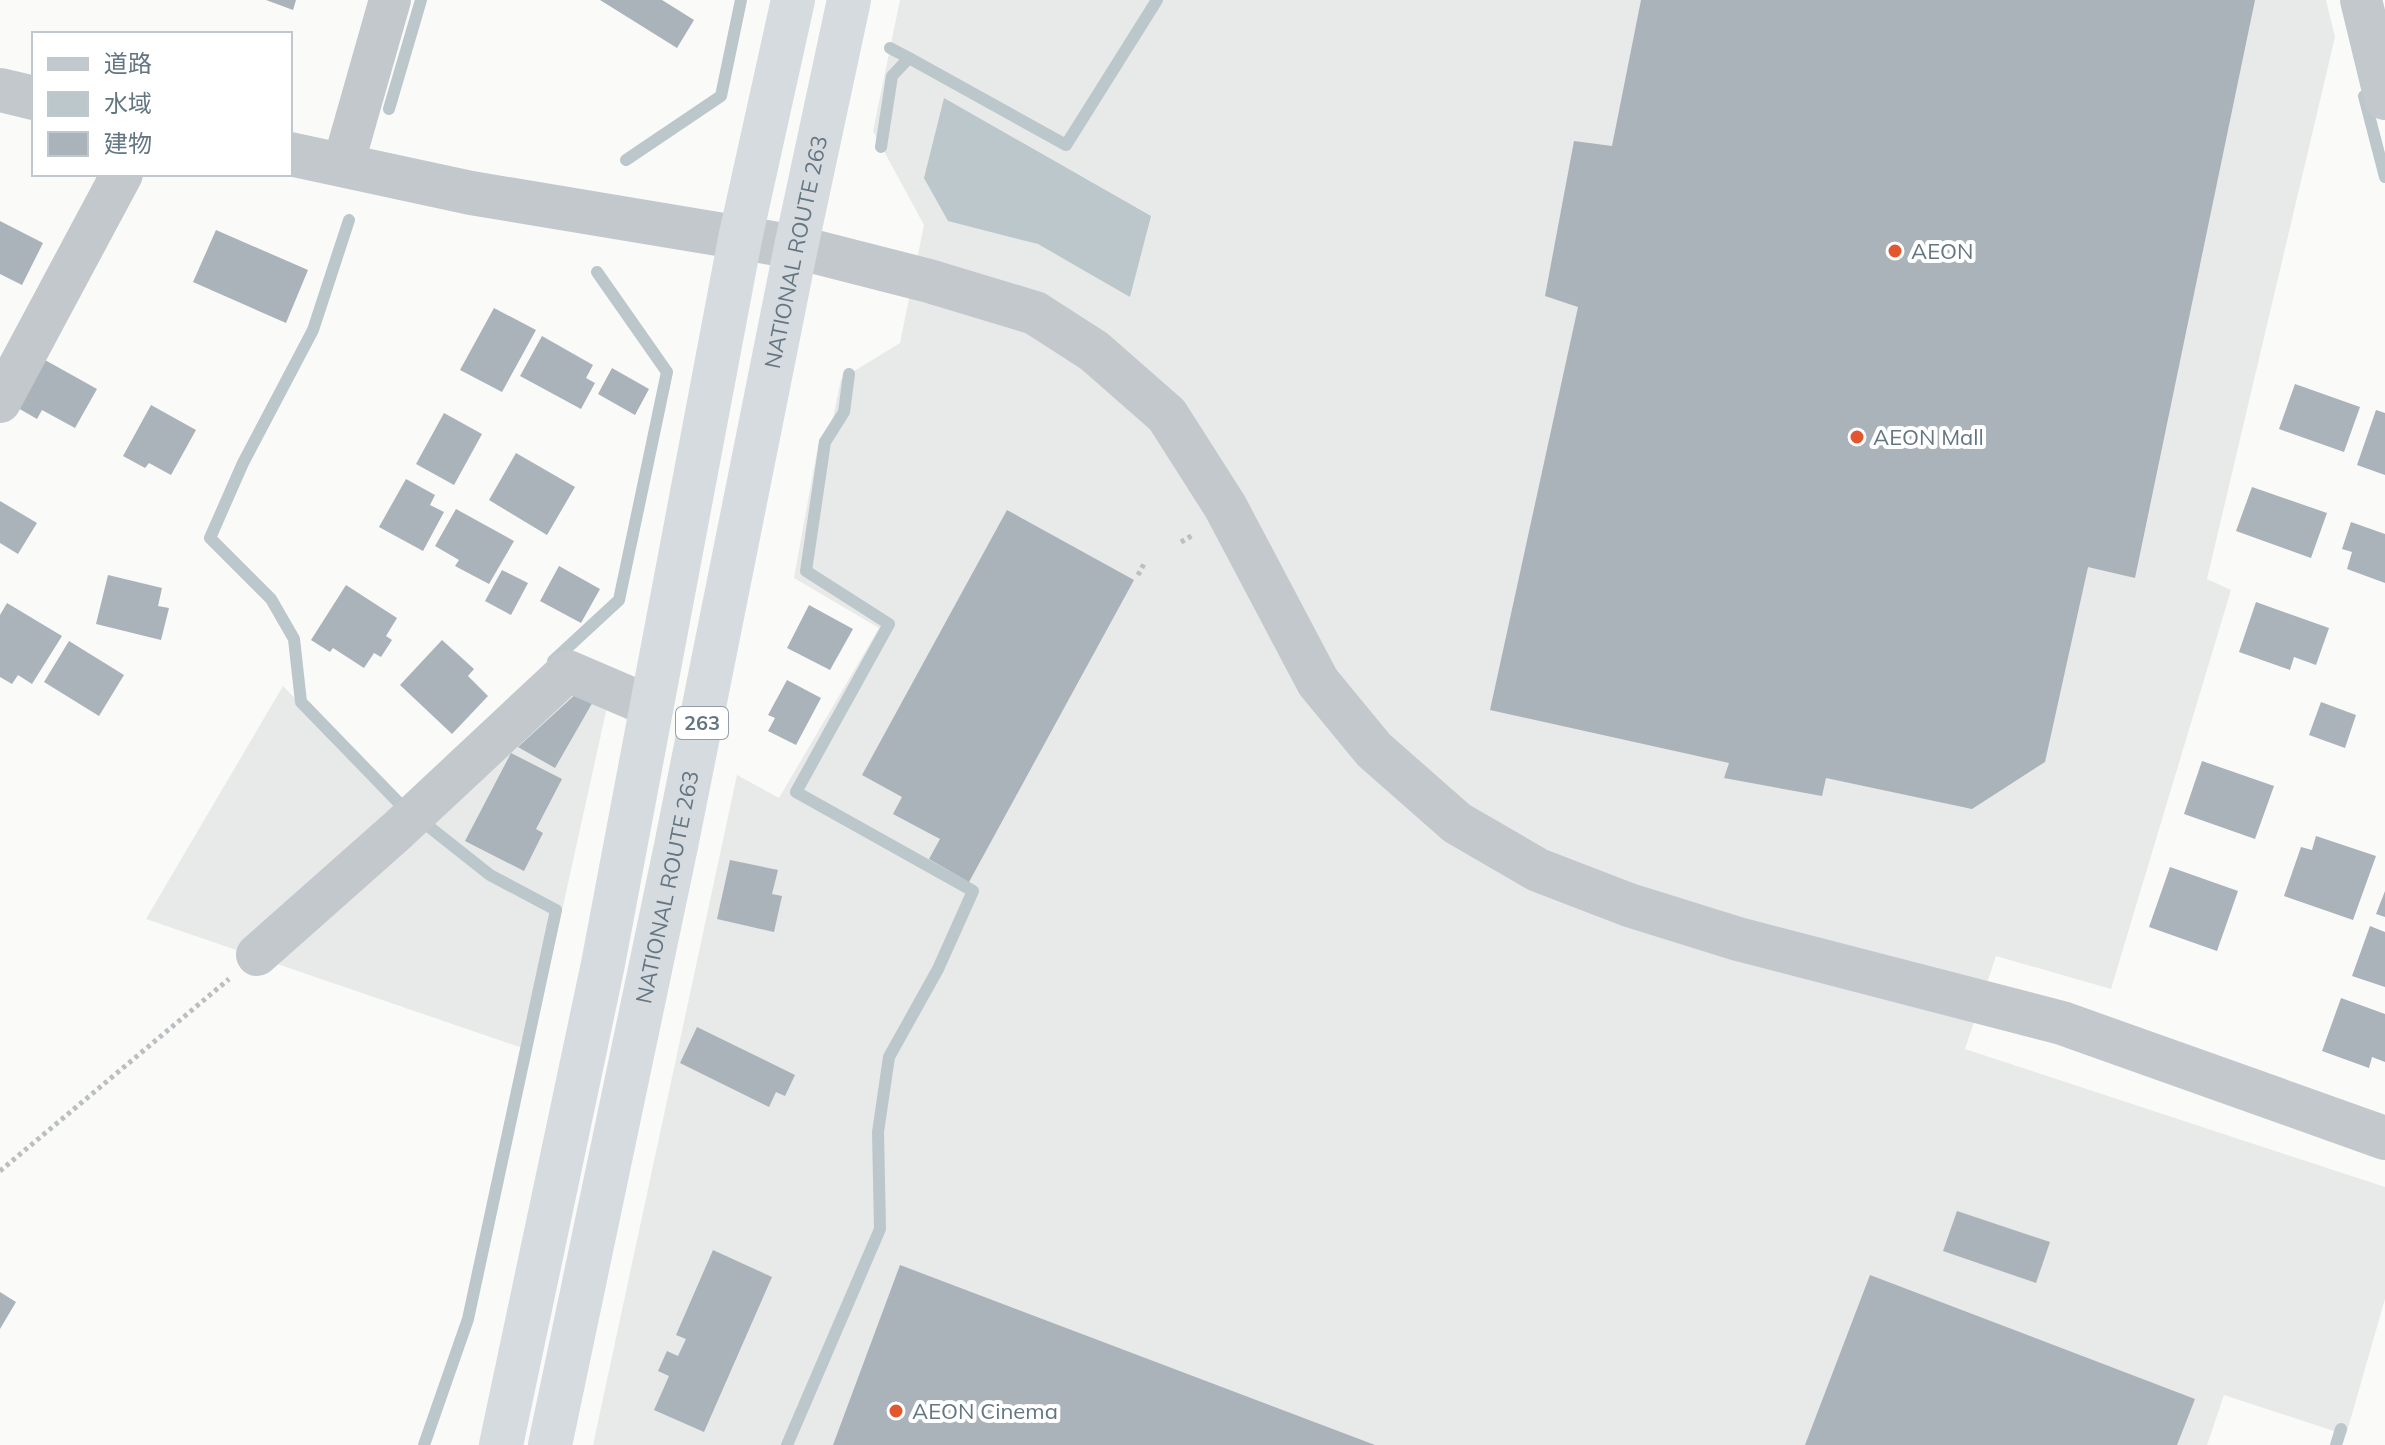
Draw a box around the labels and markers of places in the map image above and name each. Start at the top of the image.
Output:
place label: AEON [1911,237,1973,265]
marker: AEON [1886,242,1904,260]
place label: AEON Mall [1873,423,1984,451]
marker: AEON Mall [1848,428,1866,446]
place label: AEON Cinema [912,1397,1058,1425]
marker: AEON Cinema [887,1402,905,1420]

